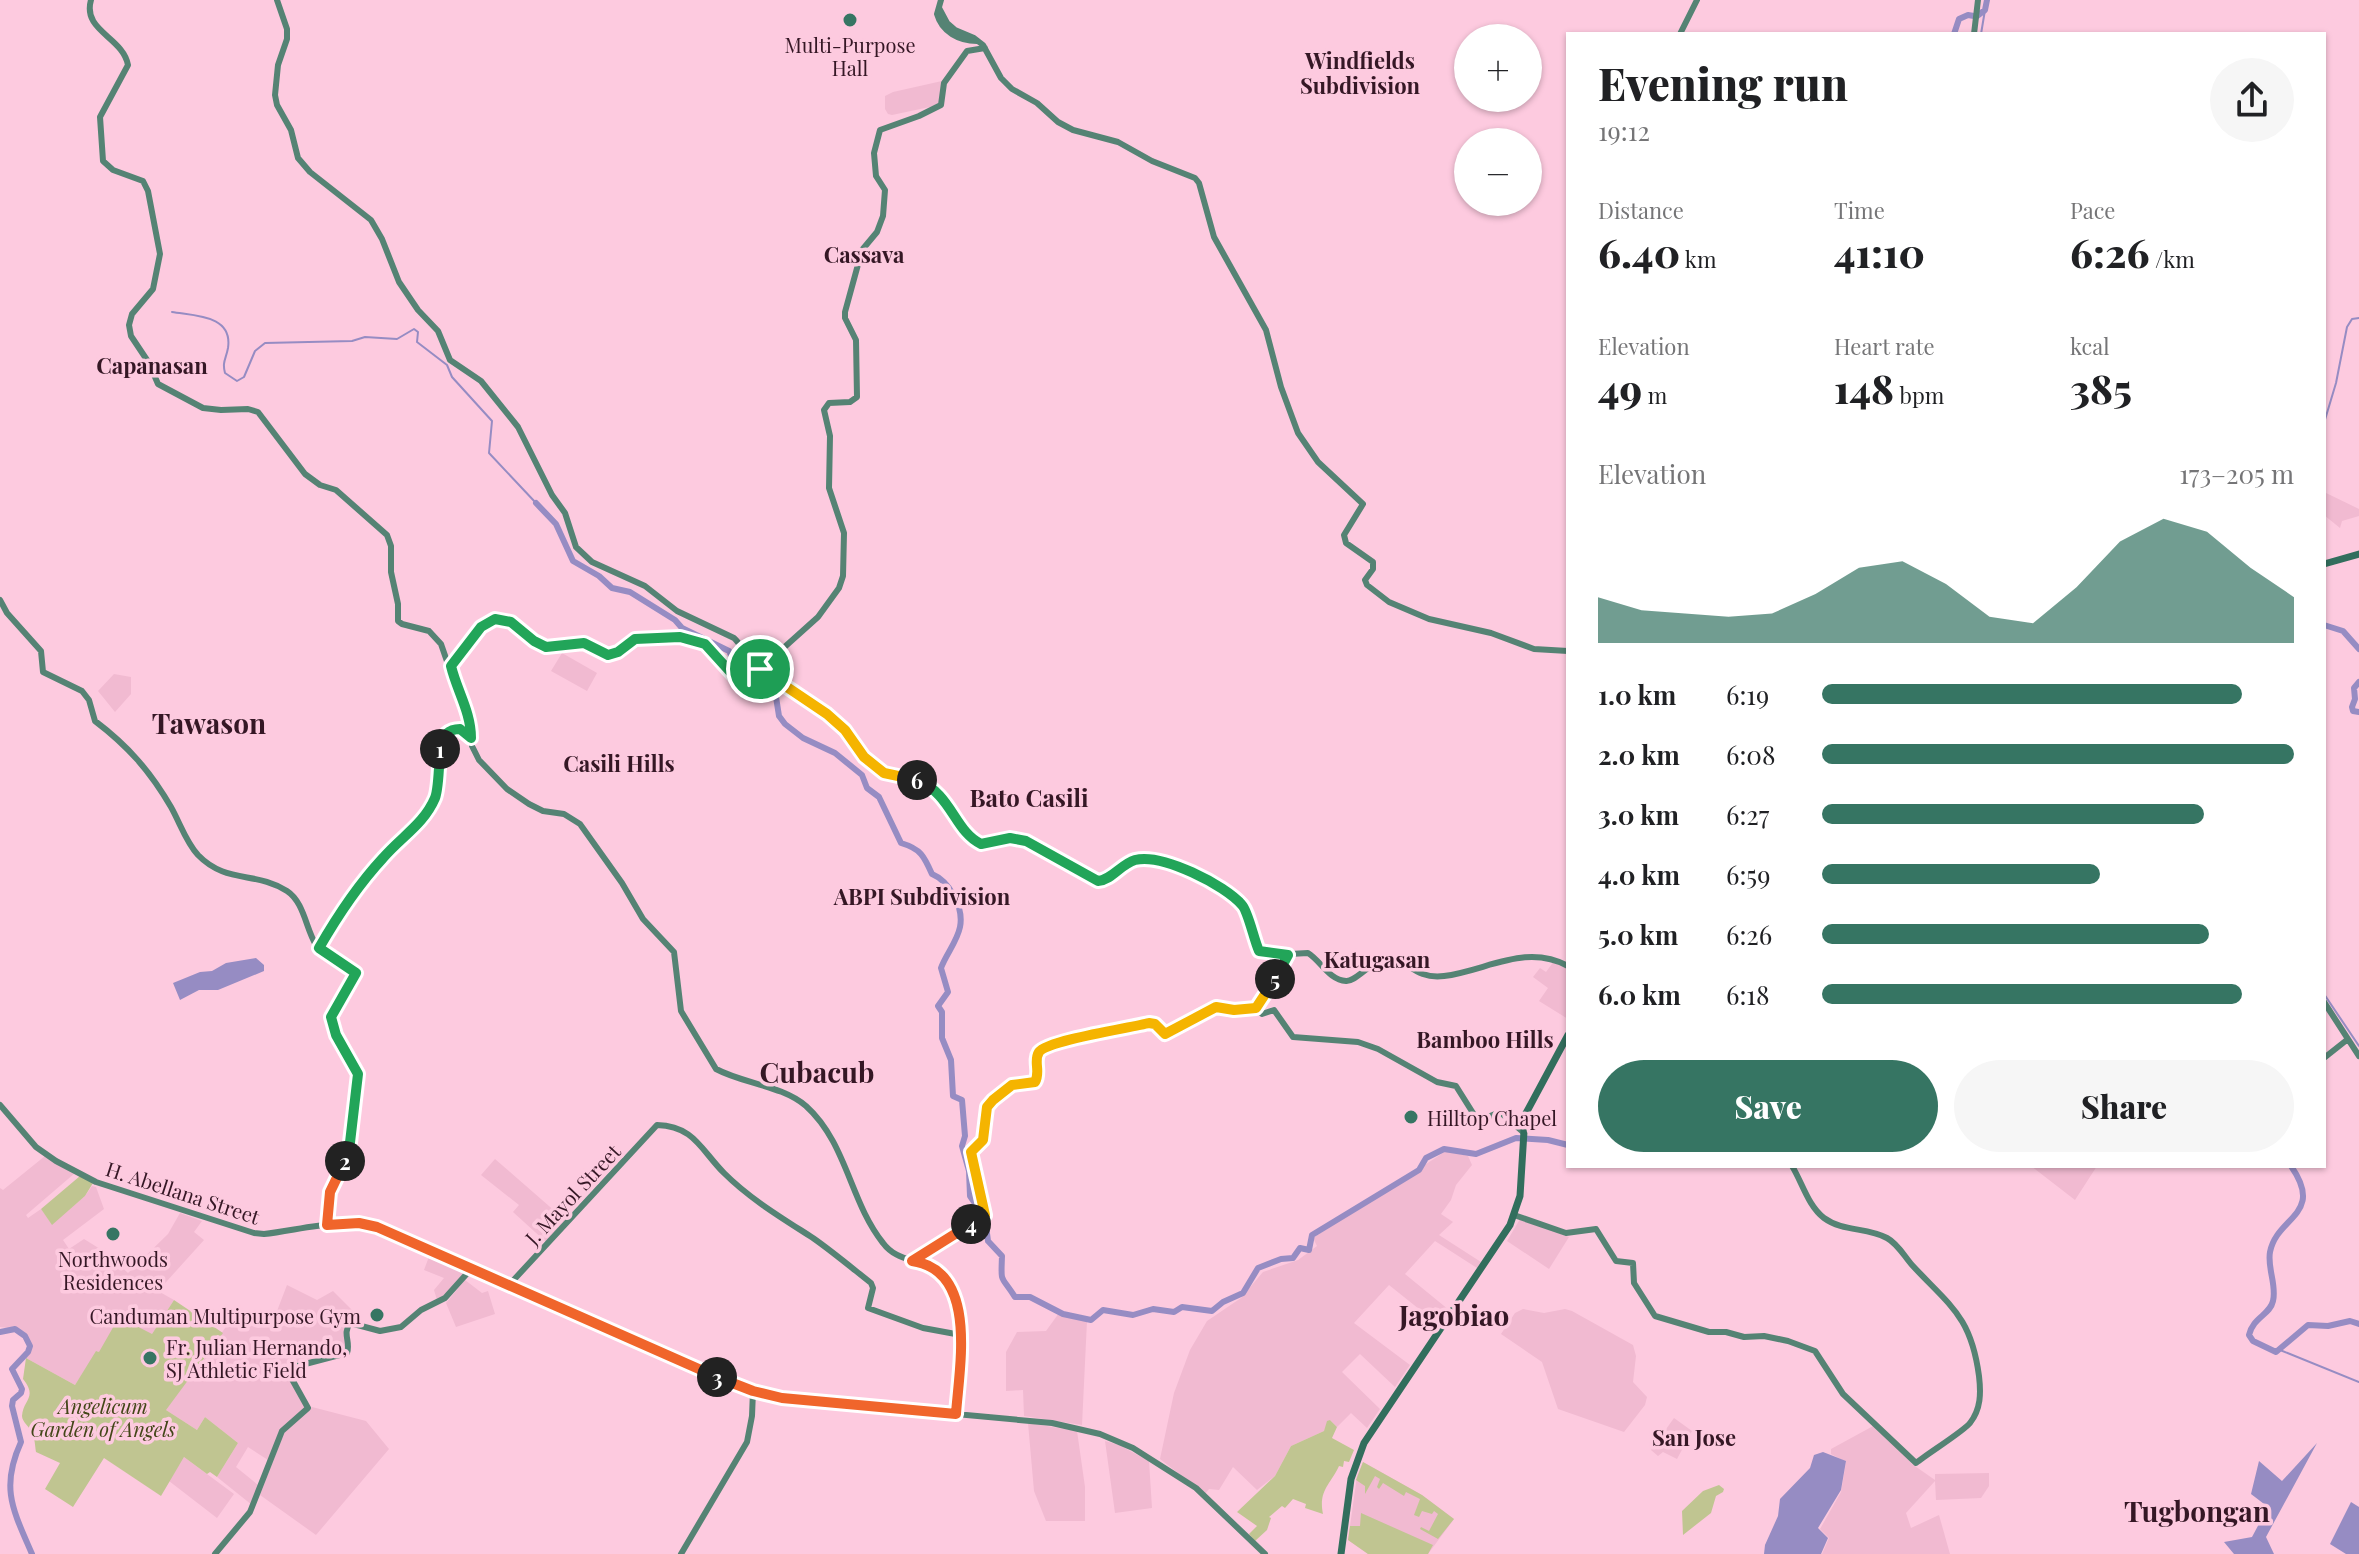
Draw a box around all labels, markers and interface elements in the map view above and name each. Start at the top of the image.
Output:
marker: Multi-Purpose Hall [841,11,859,29]
map controls [1454,24,1542,216]
button: + [1454,24,1542,112]
place label: Multi-Purpose Hall [784,31,916,81]
district label: Windfields Subdivision [1300,45,1421,100]
text: Evening run [1598,53,1848,112]
button: share [2210,58,2294,142]
text: 19:12 [1598,113,1650,148]
button: − [1454,128,1542,216]
text: Distance [1598,195,1684,225]
text: Time [1834,195,1885,225]
text: Pace [2070,195,2116,225]
text: 6.40 [1598,225,1680,278]
text: 41:10 [1834,225,1925,278]
text: 6:26 [2070,225,2150,278]
district label: Cassava [824,239,905,269]
text: km [1680,244,1717,274]
text: /km [2150,244,2195,274]
text: Elevation [1598,331,1690,361]
text: Heart rate [1834,331,1935,361]
text: kcal [2070,331,2109,361]
district label: Capanasan [96,350,208,380]
text: 49 [1598,361,1642,414]
text: 148 [1834,361,1894,414]
text: 385 [2070,361,2132,414]
text: m [1642,380,1667,410]
text: bpm [1894,380,1944,410]
text: Elevation [1598,456,1706,491]
text: 173–205 m [2179,456,2294,491]
pin [726,635,794,703]
icon: arrive [738,647,782,691]
text: 1.0 km [1598,677,1676,712]
text: 6:19 [1726,677,1769,712]
district label: Tawason [152,704,266,741]
pin: 1 [420,729,460,769]
text: 1 [436,734,444,764]
text: 2.0 km [1598,737,1680,772]
text: 6:08 [1726,737,1775,772]
district label: Casili Hills [563,748,675,778]
pin: 6 [897,760,937,800]
text: 6 [911,765,923,795]
district label: Bato Casili [969,781,1089,813]
text: 3.0 km [1598,797,1679,832]
text: 6:27 [1726,797,1769,832]
text: 4.0 km [1598,857,1680,892]
text: 6:59 [1726,857,1770,892]
district label: ABPI Subdivision [833,881,1011,911]
text: 5.0 km [1598,917,1678,952]
text: 6:26 [1726,917,1772,952]
district label: Katugasan [1324,944,1431,974]
pin: 5 [1255,959,1295,999]
text: 5 [1270,964,1280,994]
text: 6.0 km [1598,977,1681,1012]
text: 6:18 [1726,977,1770,1012]
district label: Bamboo Hills [1416,1024,1554,1054]
district label: Cubacub [760,1053,874,1090]
button: Save [1598,1060,1938,1152]
button: Share [1954,1060,2294,1152]
place label: Hilltop Chapel [1427,1104,1557,1131]
marker: Hilltop Chapel [1402,1108,1420,1126]
street label: J. Mayol Street [518,1137,626,1251]
pin: 2 [325,1141,365,1181]
text: 2 [339,1146,351,1176]
street label: H. Abellana Street [103,1154,264,1230]
pin: 4 [951,1204,991,1244]
text: 4 [965,1209,977,1239]
marker: Northwoods Residences [104,1225,122,1243]
place label: Northwoods Residences [58,1245,168,1295]
district label: Jagobiao [1398,1296,1509,1333]
place label: Canduman Multipurpose Gym [89,1302,361,1329]
marker: Canduman Multipurpose Gym [368,1306,386,1324]
place label: Fr. Julian Hernando, SJ Athletic Field [166,1333,347,1383]
marker: Fr. Julian Hernando, SJ Athletic Field [141,1349,159,1367]
pin: 3 [697,1357,737,1397]
text: 3 [712,1362,722,1392]
park label: Angelicum Garden of Angels [31,1392,176,1442]
district label: San Jose [1652,1422,1736,1452]
district label: Tugbongan [2124,1492,2270,1529]

